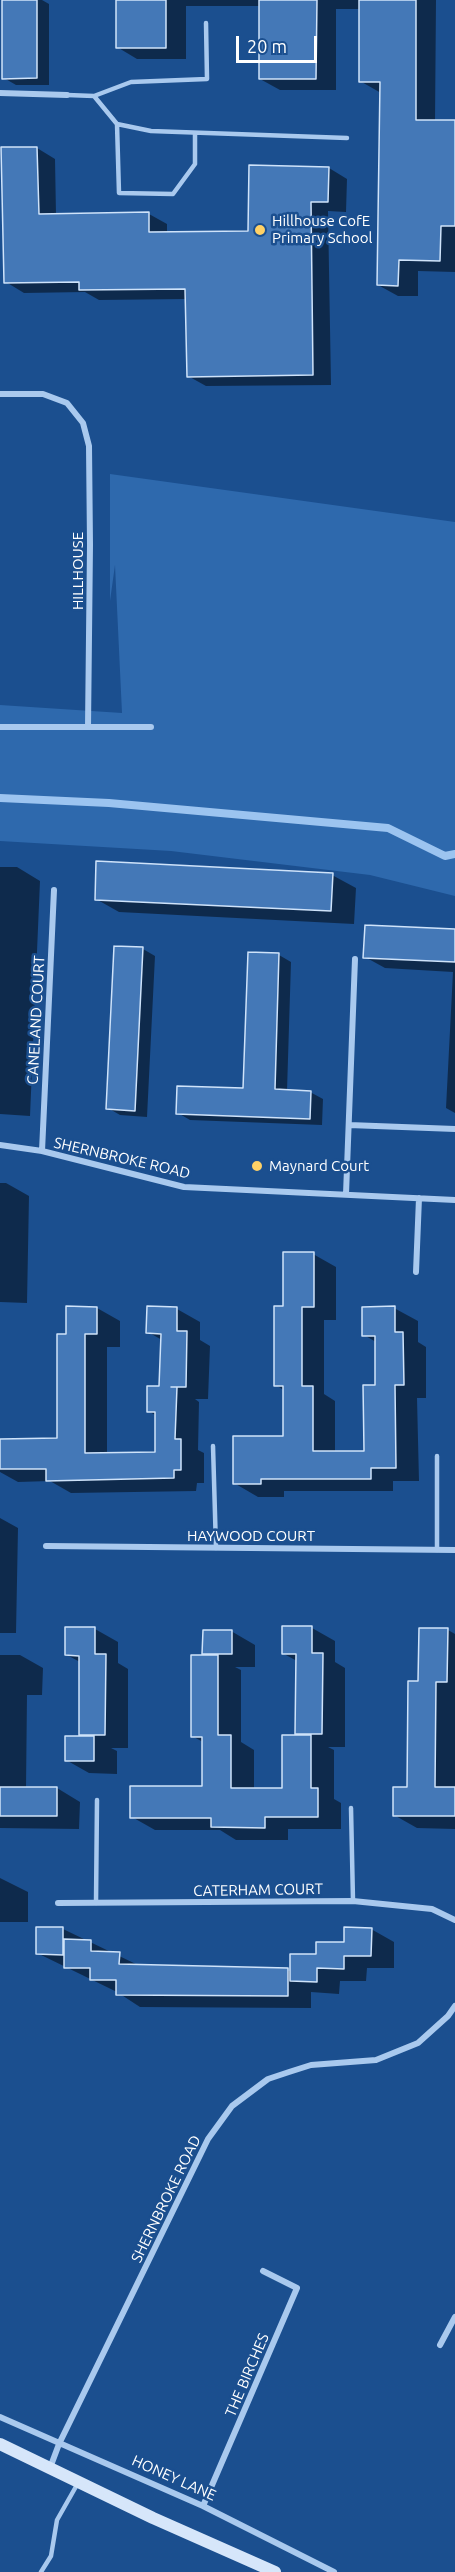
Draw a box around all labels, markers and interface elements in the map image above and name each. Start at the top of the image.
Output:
scale bar [239,24,320,62]
text: 20 m [247,36,287,56]
place label: Hillhouse CofE Primary School [272,212,373,247]
marker: Hillhouse CofE Primary School [253,223,267,237]
street label: HILLHOUSE [69,532,87,610]
street label: CANELAND COURT [24,955,48,1085]
street label: SHERNBROKE ROAD [52,1134,192,1182]
place label: Maynard Court [269,1157,369,1175]
marker: Maynard Court [250,1159,264,1173]
street label: HAYWOOD COURT [187,1527,315,1545]
street label: CATERHAM COURT [193,1880,323,1900]
street label: SHERNBROKE ROAD [127,2132,205,2266]
street label: THE BIRCHES [221,2330,273,2420]
street label: HONEY LANE [129,2451,219,2505]

